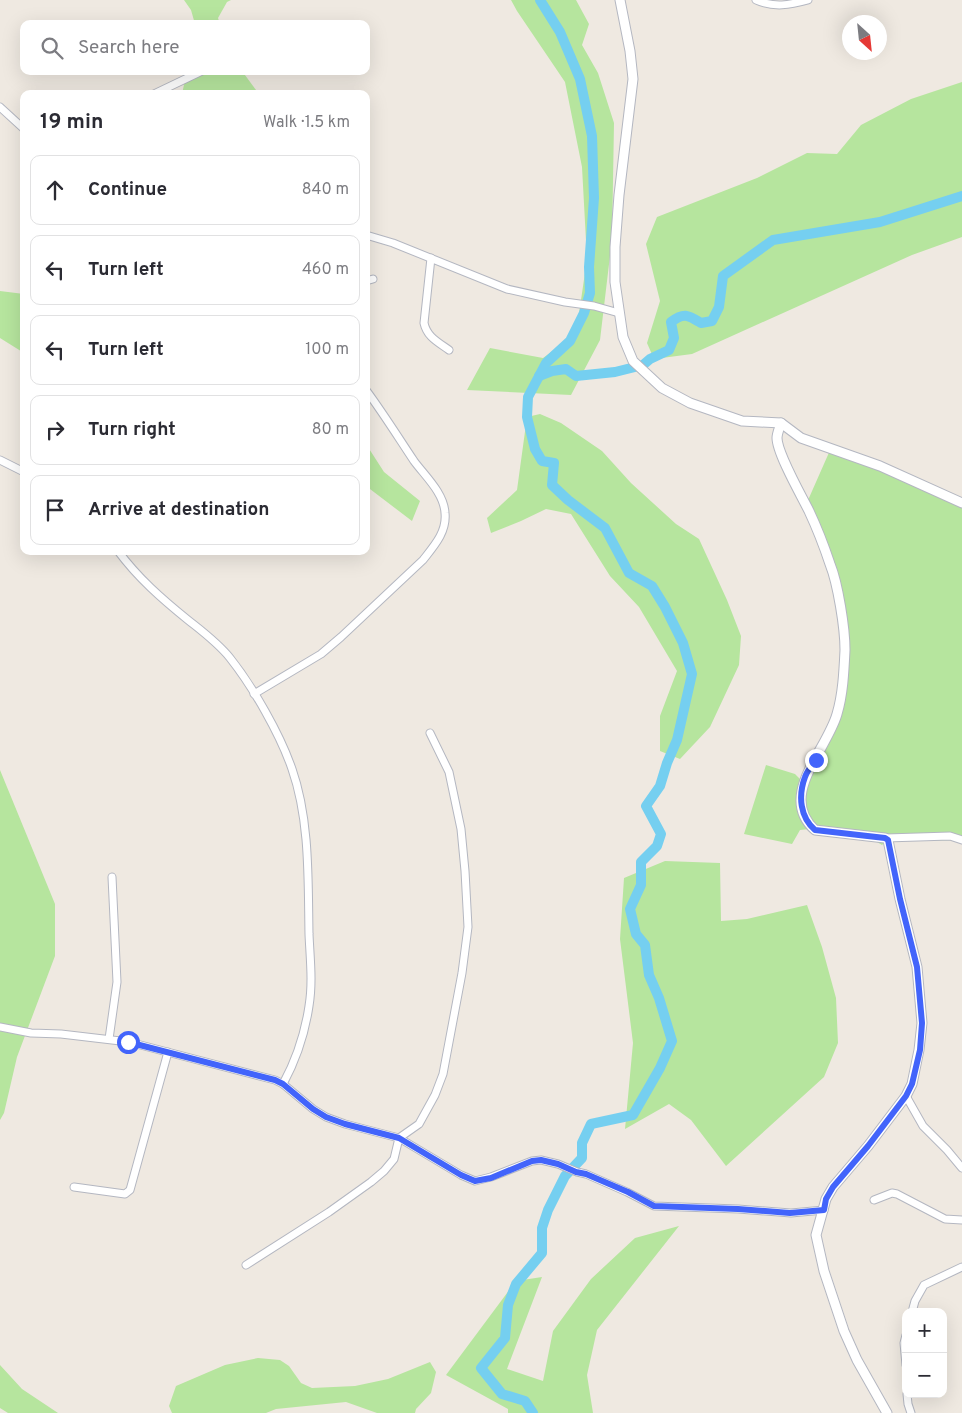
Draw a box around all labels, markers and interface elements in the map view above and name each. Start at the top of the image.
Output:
north arrow [842,15,887,60]
search box [20,20,370,75]
icon: search [38,34,66,62]
text: Search here [78,36,180,60]
text: 19 min [40,109,103,136]
text: Walk · 1.5 km [263,113,350,133]
icon: ahead [41,176,69,204]
text: Continue [88,178,167,202]
text: 840 m [302,180,349,200]
icon: left [41,256,69,284]
text: Turn left [88,258,164,282]
text: 460 m [302,260,349,280]
icon: left [41,336,69,364]
text: Turn left [88,338,164,362]
text: 100 m [305,340,349,360]
icon: right [41,416,69,444]
text: Turn right [88,418,176,442]
text: 80 m [312,420,349,440]
icon: arrive [41,496,69,524]
text: Arrive at destination [88,498,269,522]
route end [805,749,828,772]
route start [117,1031,140,1054]
map controls [902,1308,947,1398]
button: + [902,1308,947,1353]
button: − [902,1353,947,1398]

